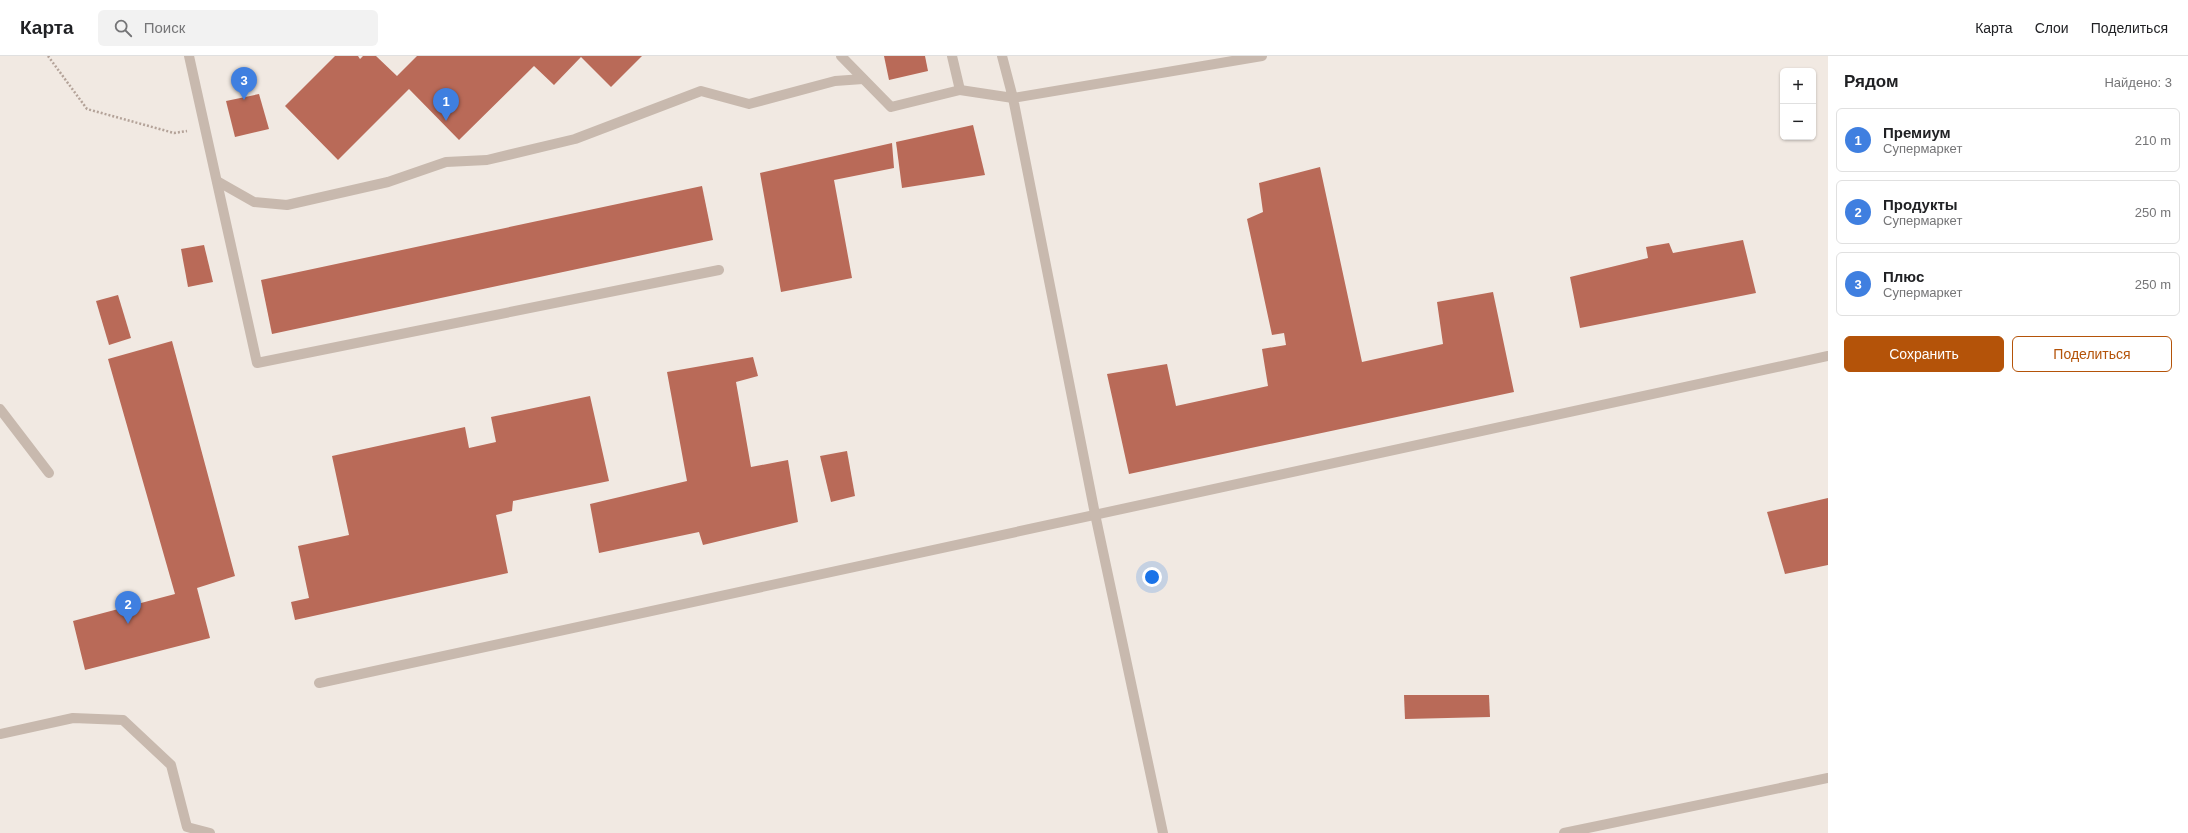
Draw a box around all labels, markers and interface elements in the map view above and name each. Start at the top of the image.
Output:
search box [98,10,378,46]
text: Карта [20,17,74,38]
icon: search [112,17,134,39]
text: Поиск [144,19,185,36]
text: Карта [1975,20,2013,36]
text: Слои [2035,20,2069,36]
text: Поделиться [2091,20,2168,36]
pin: 3 [231,67,257,100]
map controls [1780,68,1816,140]
button: + [1780,68,1816,104]
text: Рядом [1844,72,1899,91]
text: Найдено: 3 [2104,75,2172,90]
pin: 1 [433,88,459,121]
button: − [1780,104,1816,140]
text: Премиум [1883,124,1951,141]
text: 1 [1854,133,1862,148]
text: 210 m [2135,133,2171,148]
text: Супермаркет [1883,141,1962,156]
text: Продукты [1883,196,1958,213]
text: 2 [1854,205,1862,220]
text: 250 m [2135,205,2171,220]
text: Супермаркет [1883,213,1962,228]
text: Плюс [1883,268,1924,285]
text: 3 [1854,277,1862,292]
text: 250 m [2135,277,2171,292]
text: Супермаркет [1883,285,1962,300]
button: Сохранить [1844,336,2004,372]
button: Поделиться [2012,336,2172,372]
your location [1142,567,1162,587]
pin: 2 [115,591,141,624]

